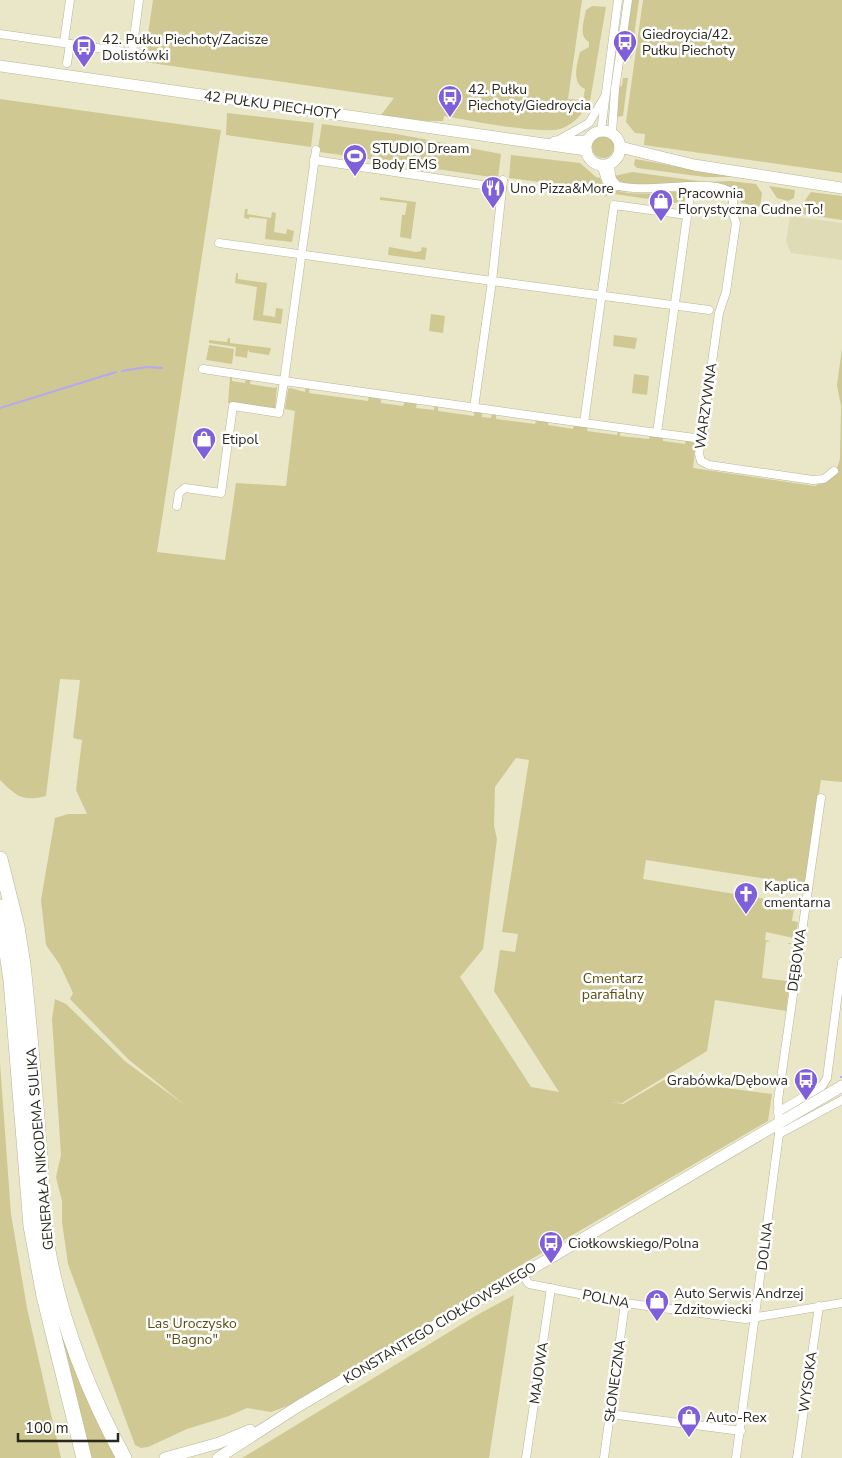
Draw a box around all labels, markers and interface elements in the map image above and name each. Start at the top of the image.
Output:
place label: Giedroycia/42. Pułku Piechoty [642,25,736,60]
bus stop icon: Giedroycia/42. Pułku Piechoty [612,29,638,63]
place label: 42. Pułku Piechoty/Zacisze Dolistówki [102,30,268,65]
bus stop icon: 42. Pułku Piechoty/Zacisze Dolistówki [71,34,97,68]
place label: 42. Pułku Piechoty/Giedroycia [468,80,591,115]
bus stop icon: 42. Pułku Piechoty/Giedroycia [437,84,463,118]
street label: 42 PUŁKU PIECHOTY [203,86,342,124]
place label: STUDIO Dream Body EMS [372,139,470,174]
sports icon: STUDIO Dream Body EMS [342,143,368,177]
restaurant icon: Uno Pizza&More [480,175,506,209]
place label: Uno Pizza&More [510,179,614,198]
place label: Pracownia Florystyczna Cudne To! [678,184,823,219]
shop icon: Pracownia Florystyczna Cudne To! [648,188,674,222]
street label: WARZYWNA [691,362,721,450]
shop icon: Etipol [191,426,217,460]
place label: Etipol [222,430,259,449]
place label: Kaplica cmentarna [764,877,831,912]
church icon: Kaplica cmentarna [733,881,759,915]
street label: DĘBOWA [783,927,811,993]
park label: Cmentarz parafialny [582,969,645,1004]
street label: GENERAŁA NIKODEMA SULIKA [22,1047,58,1251]
bus stop icon: Grabówka/Dębowa [793,1067,819,1101]
place label: Grabówka/Dębowa [667,1071,788,1090]
street label: DOLNA [753,1220,777,1272]
bus stop icon: Ciołkowskiego/Polna [538,1230,564,1264]
place label: Ciołkowskiego/Polna [568,1234,699,1253]
street label: KONSTANTEGO CIOŁKOWSKIEGO [340,1258,540,1388]
place label: Auto Serwis Andrzej Zdzitowiecki [674,1284,804,1319]
street label: POLNA [581,1285,631,1313]
shop icon: Auto Serwis Andrzej Zdzitowiecki [644,1288,670,1322]
park label: Las Uroczysko "Bagno" [147,1314,237,1349]
street label: SŁONECZNA [600,1339,630,1423]
street label: MAJOWA [525,1341,553,1405]
street label: WYSOKA [794,1350,822,1414]
shop icon: Auto-Rex [676,1404,702,1438]
place label: Auto-Rex [706,1408,767,1427]
scale bar [18,1410,118,1442]
text: 100 m [25,1418,69,1438]

